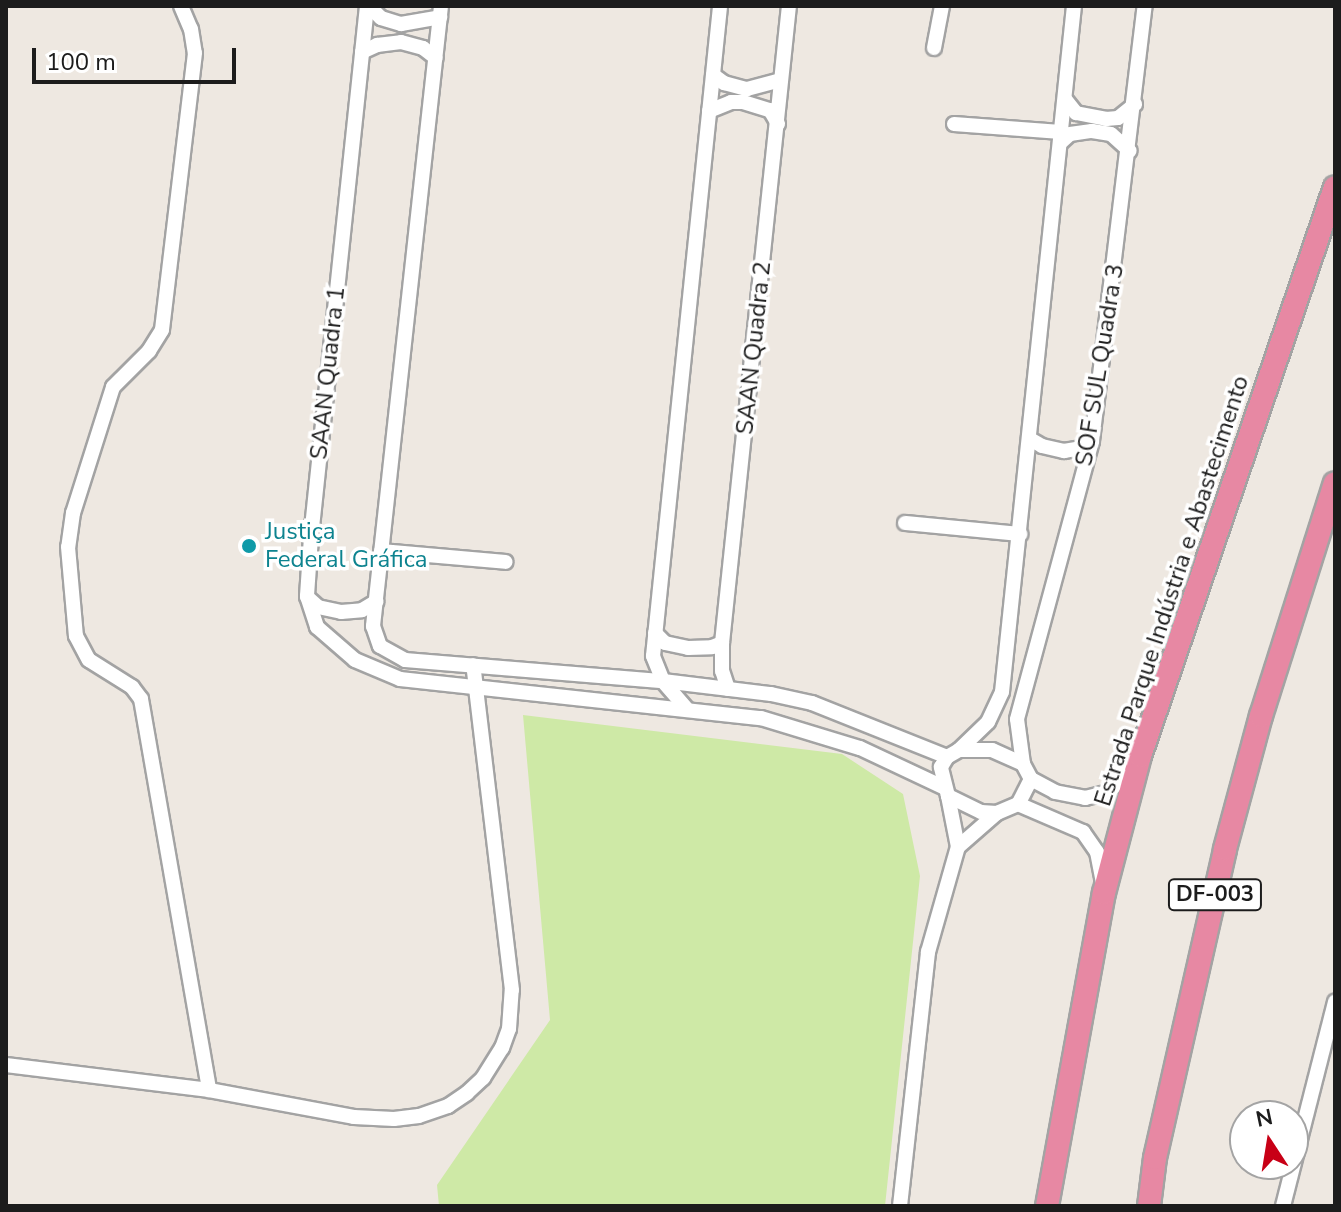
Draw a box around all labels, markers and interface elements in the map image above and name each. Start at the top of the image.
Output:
scale bar [36,32,240,82]
text: 100 m [46,46,116,78]
street label: SAAN Quadra 2 [731,260,777,436]
street label: SOF SUL Quadra 3 [1070,262,1130,468]
street label: SAAN Quadra 1 [305,285,351,461]
street label: Estrada Parque Indústria e Abastecimento [1089,372,1255,810]
place label: Justiça Federal Gráfica [265,518,427,574]
marker: Justiça Federal Gráfica [240,537,258,555]
road number: DF-003 [1167,877,1263,913]
north arrow [1229,1100,1309,1180]
text: N [1253,1102,1276,1135]

